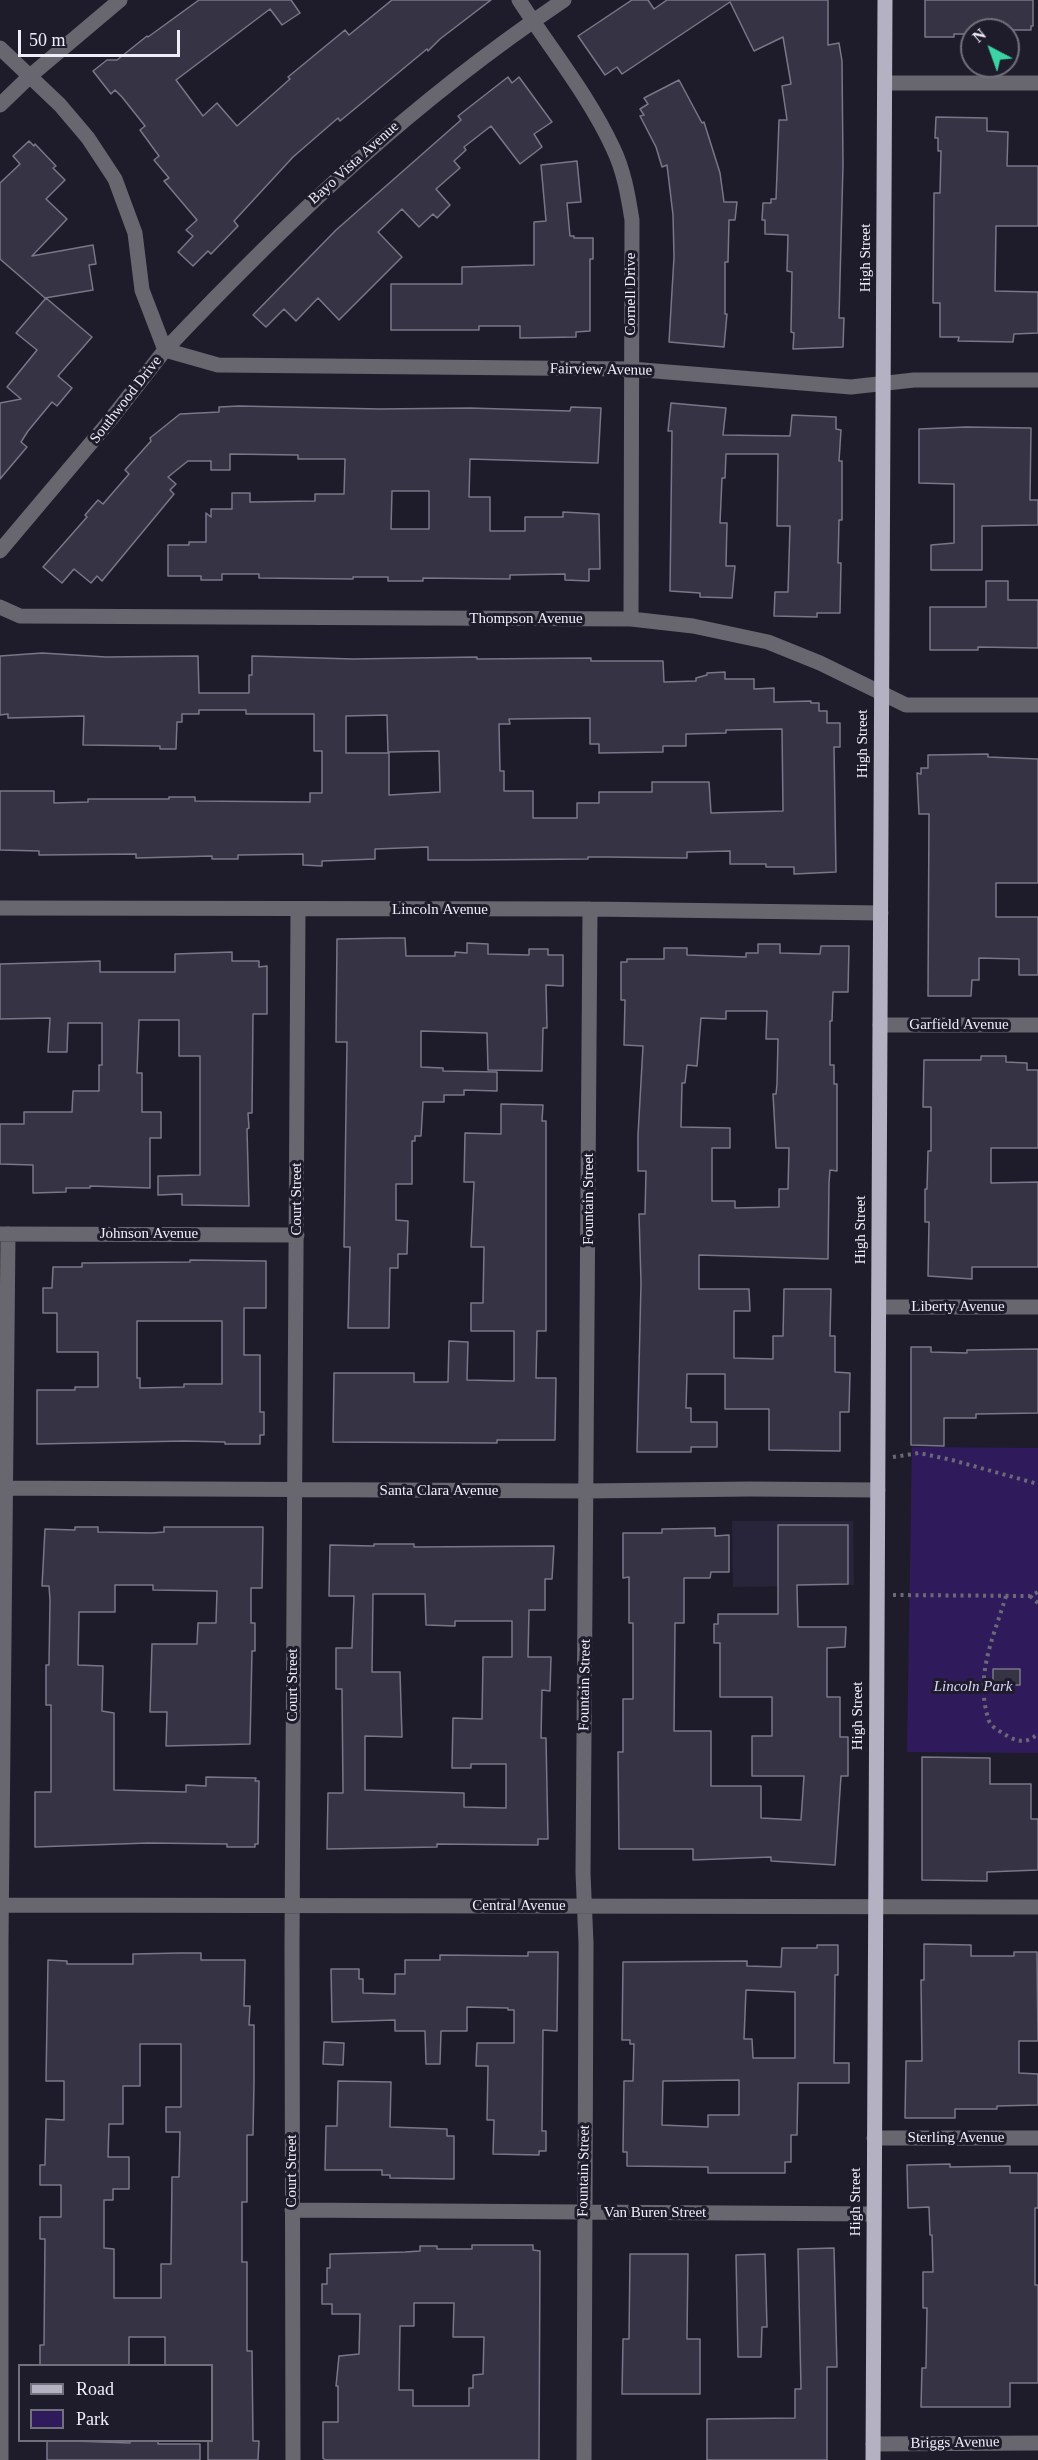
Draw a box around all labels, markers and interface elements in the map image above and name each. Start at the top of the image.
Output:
scale bar [21,18,183,56]
north arrow [960,18,1020,78]
text: N [969,25,989,46]
text: 50 m [29,30,66,50]
street label: Bayo Vista Avenue [305,118,403,208]
street label: High Street [857,224,875,292]
street label: Cornell Drive [622,253,640,335]
street label: Southwood Drive [86,353,166,447]
street label: Fairview Avenue [550,360,652,380]
street label: Thompson Avenue [469,610,583,628]
street label: High Street [854,710,872,778]
street label: Lincoln Avenue [392,901,488,919]
street label: Garfield Avenue [909,1016,1009,1034]
street label: Fountain Street [580,1153,598,1245]
street label: Court Street [288,1163,306,1235]
street label: High Street [852,1196,870,1264]
street label: Johnson Avenue [100,1225,198,1243]
street label: Liberty Avenue [911,1298,1005,1316]
street label: Santa Clara Avenue [380,1482,498,1500]
street label: Fountain Street [575,1639,595,1731]
street label: Court Street [284,1649,302,1721]
park label: Lincoln Park [934,1678,1012,1696]
street label: High Street [849,1682,867,1750]
street label: Central Avenue [472,1897,566,1915]
street label: Fountain Street [574,2125,594,2217]
street label: Sterling Avenue [908,2129,1004,2147]
street label: Court Street [283,2135,301,2207]
street label: High Street [847,2168,865,2236]
street label: Van Buren Street [604,2204,706,2222]
legend [18,2364,213,2442]
text: Road [76,2379,114,2399]
text: Park [76,2409,109,2429]
street label: Briggs Avenue [910,2433,1000,2453]

